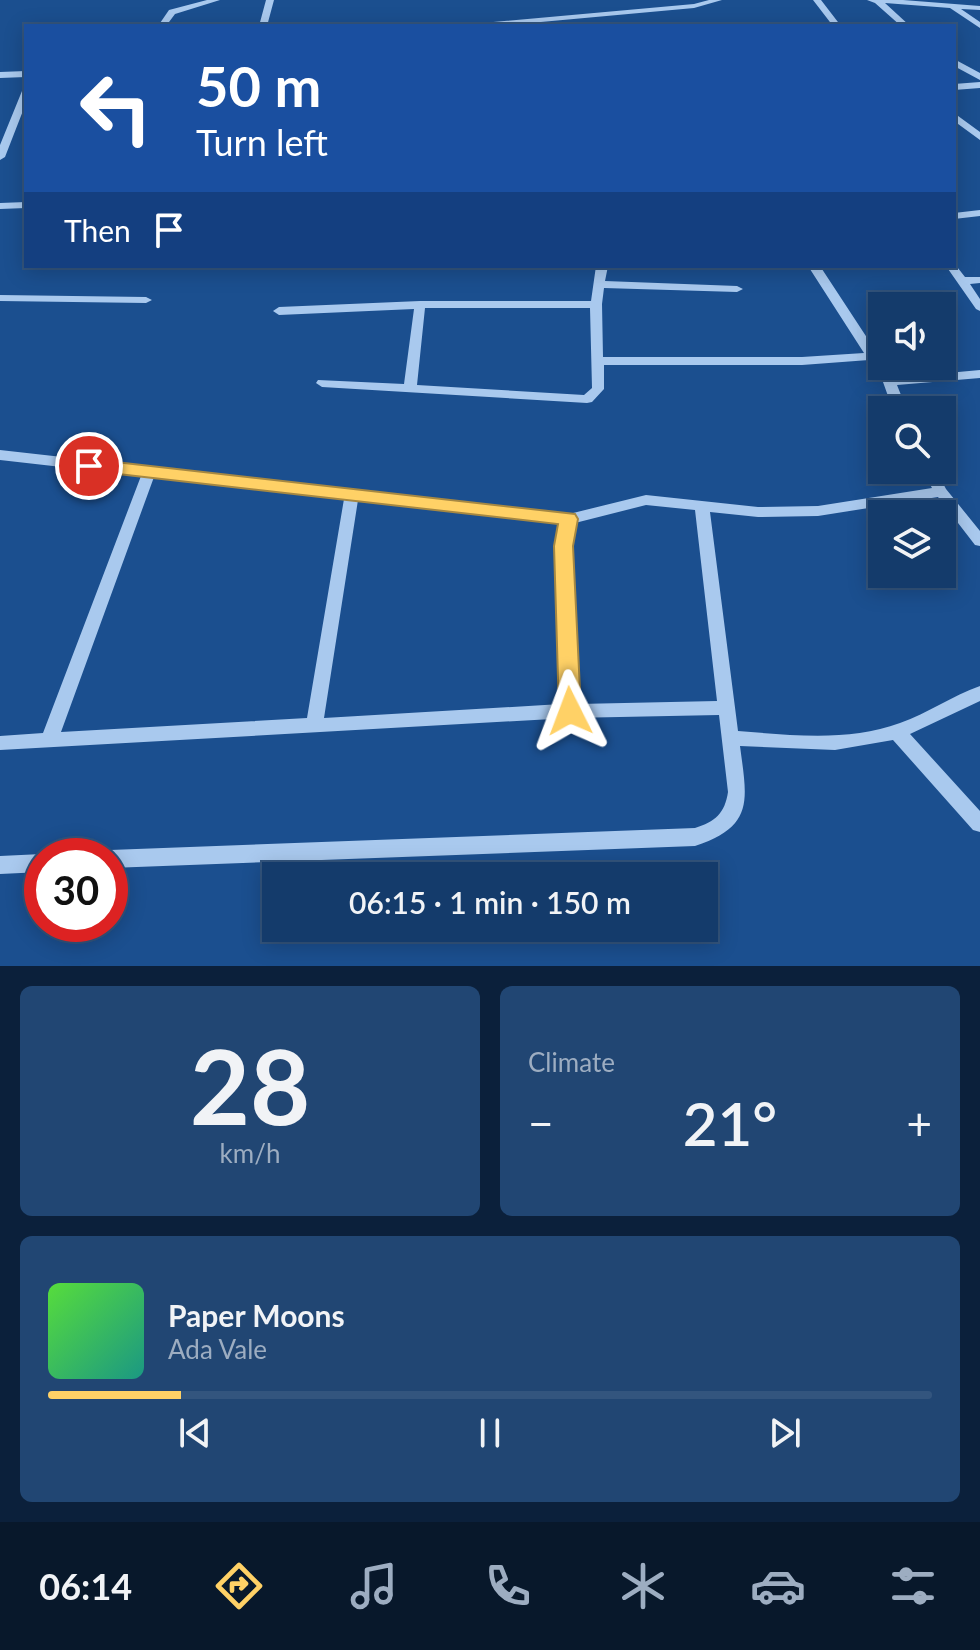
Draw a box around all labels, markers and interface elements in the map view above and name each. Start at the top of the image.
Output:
text: 50 m [196,52,321,119]
icon: left [64,56,168,160]
text: Turn left [196,120,328,164]
icon: arrive [147,208,191,252]
text: Then [64,212,131,248]
map controls [868,292,956,588]
button: sound [868,292,956,380]
button: search [868,396,956,484]
pin [55,432,123,500]
icon: arrive [67,444,111,488]
button: layers [868,500,956,588]
position arrow [528,669,612,753]
speed limit sign: 30 [24,838,128,942]
text: 06:15 · 1 min · 150 m [349,884,631,920]
text: 28 [190,1022,310,1147]
text: Climate [528,1046,615,1078]
text: 21° [683,1087,777,1159]
text: − [528,1097,554,1149]
text: + [906,1097,932,1149]
text: km/h [220,1137,280,1169]
text: Paper Moons [168,1297,345,1333]
text: Ada Vale [168,1333,267,1365]
icon: previous [173,1411,217,1455]
icon: pause [468,1411,512,1455]
icon: next [763,1411,807,1455]
icon: directions [211,1558,267,1614]
icon: music [346,1558,402,1614]
icon: phone [480,1558,536,1614]
icon: climate [615,1558,671,1614]
icon: car [750,1558,806,1614]
icon: filters [885,1558,941,1614]
text: 06:14 [39,1564,132,1608]

